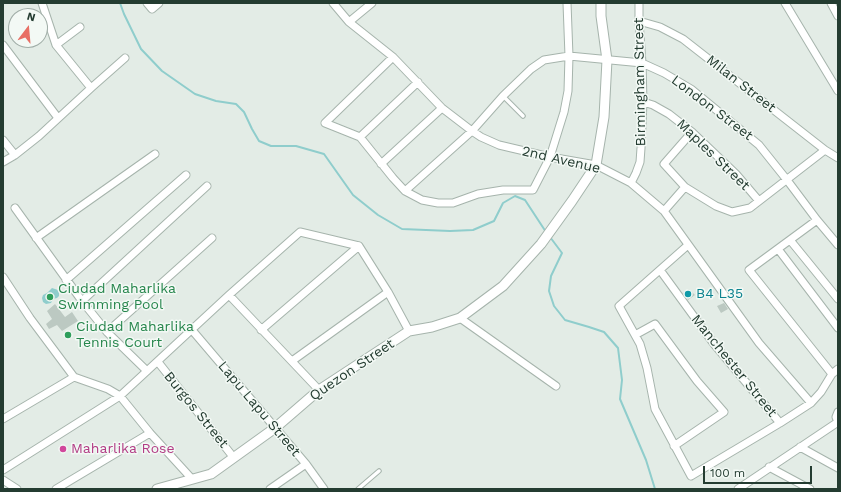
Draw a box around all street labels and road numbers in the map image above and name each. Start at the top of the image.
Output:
street label: Birmingham Street [630,18,650,146]
street label: Milan Street [703,52,779,116]
street label: London Street [668,72,756,144]
street label: Maples Street [673,116,753,194]
street label: 2nd Avenue [520,143,602,177]
street label: Manchester Street [688,311,780,421]
street label: Quezon Street [306,335,398,405]
street label: Lapu Lapu Street [214,358,304,460]
street label: Burgos Street [160,368,232,452]

